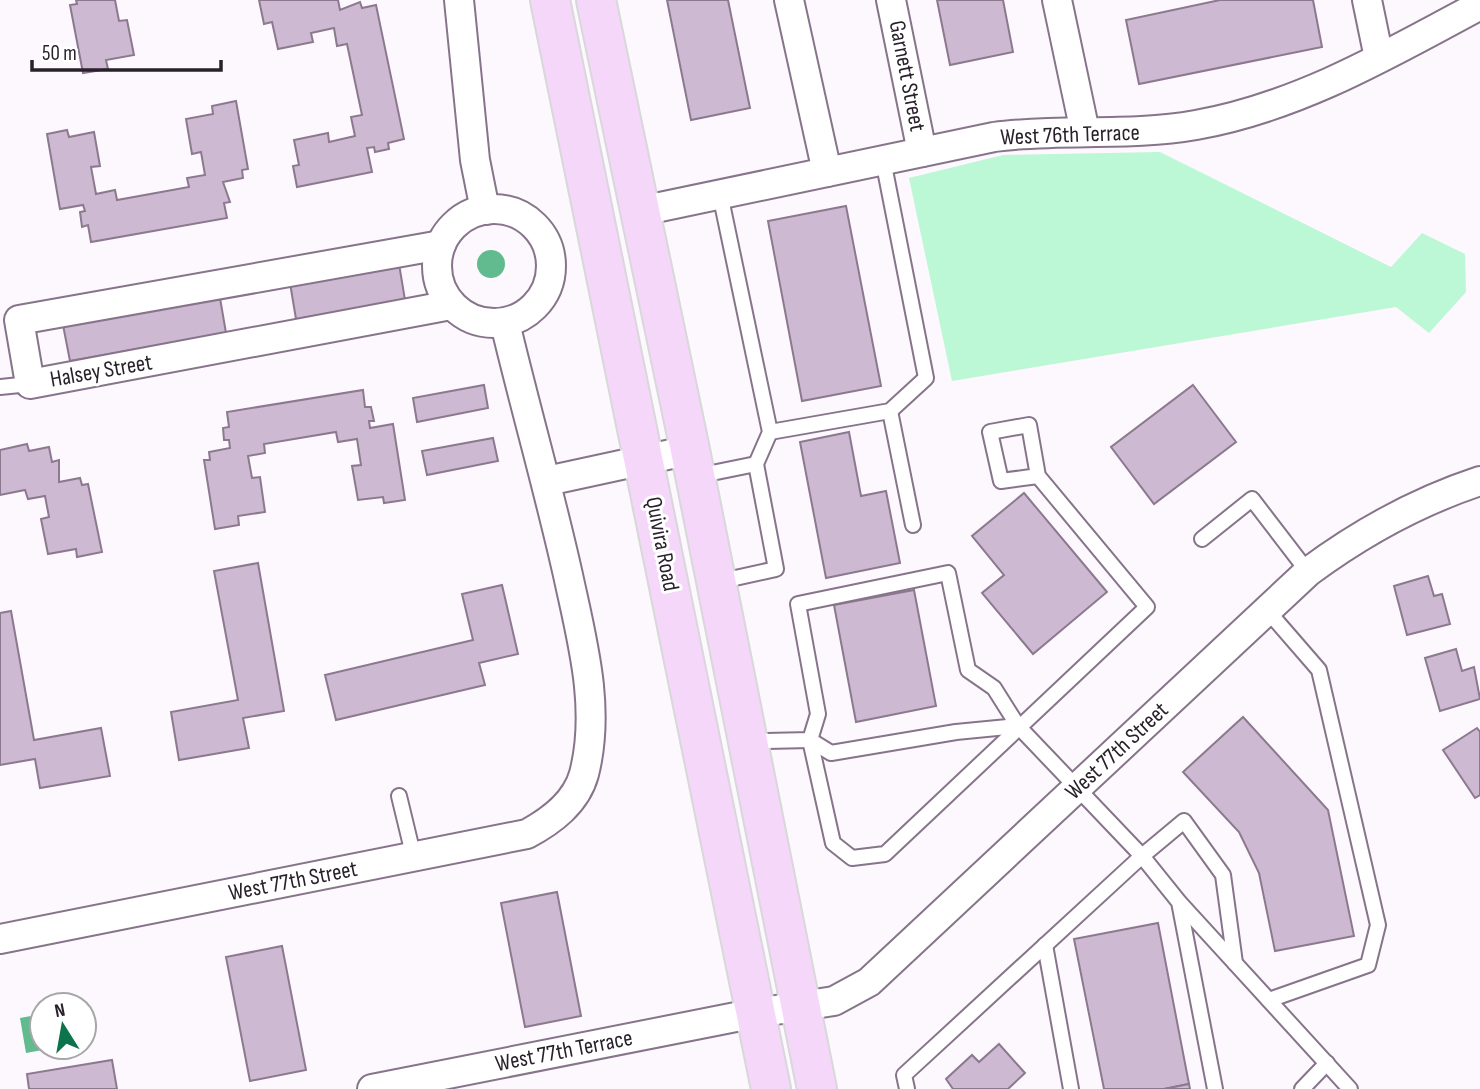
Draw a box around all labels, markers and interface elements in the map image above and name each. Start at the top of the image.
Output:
street label: Garnett Street [883,18,931,134]
scale bar [32,28,220,72]
text: 50 m [42,41,77,66]
street label: West 76th Terrace [1000,119,1140,151]
street label: Halsey Street [48,348,154,394]
street label: Quivira Road [639,494,685,594]
street label: West 77th Street [1060,696,1174,806]
street label: West 77th Street [226,855,360,907]
north arrow [28,991,98,1061]
text: N [53,999,67,1023]
street label: West 77th Terrace [493,1024,635,1078]

